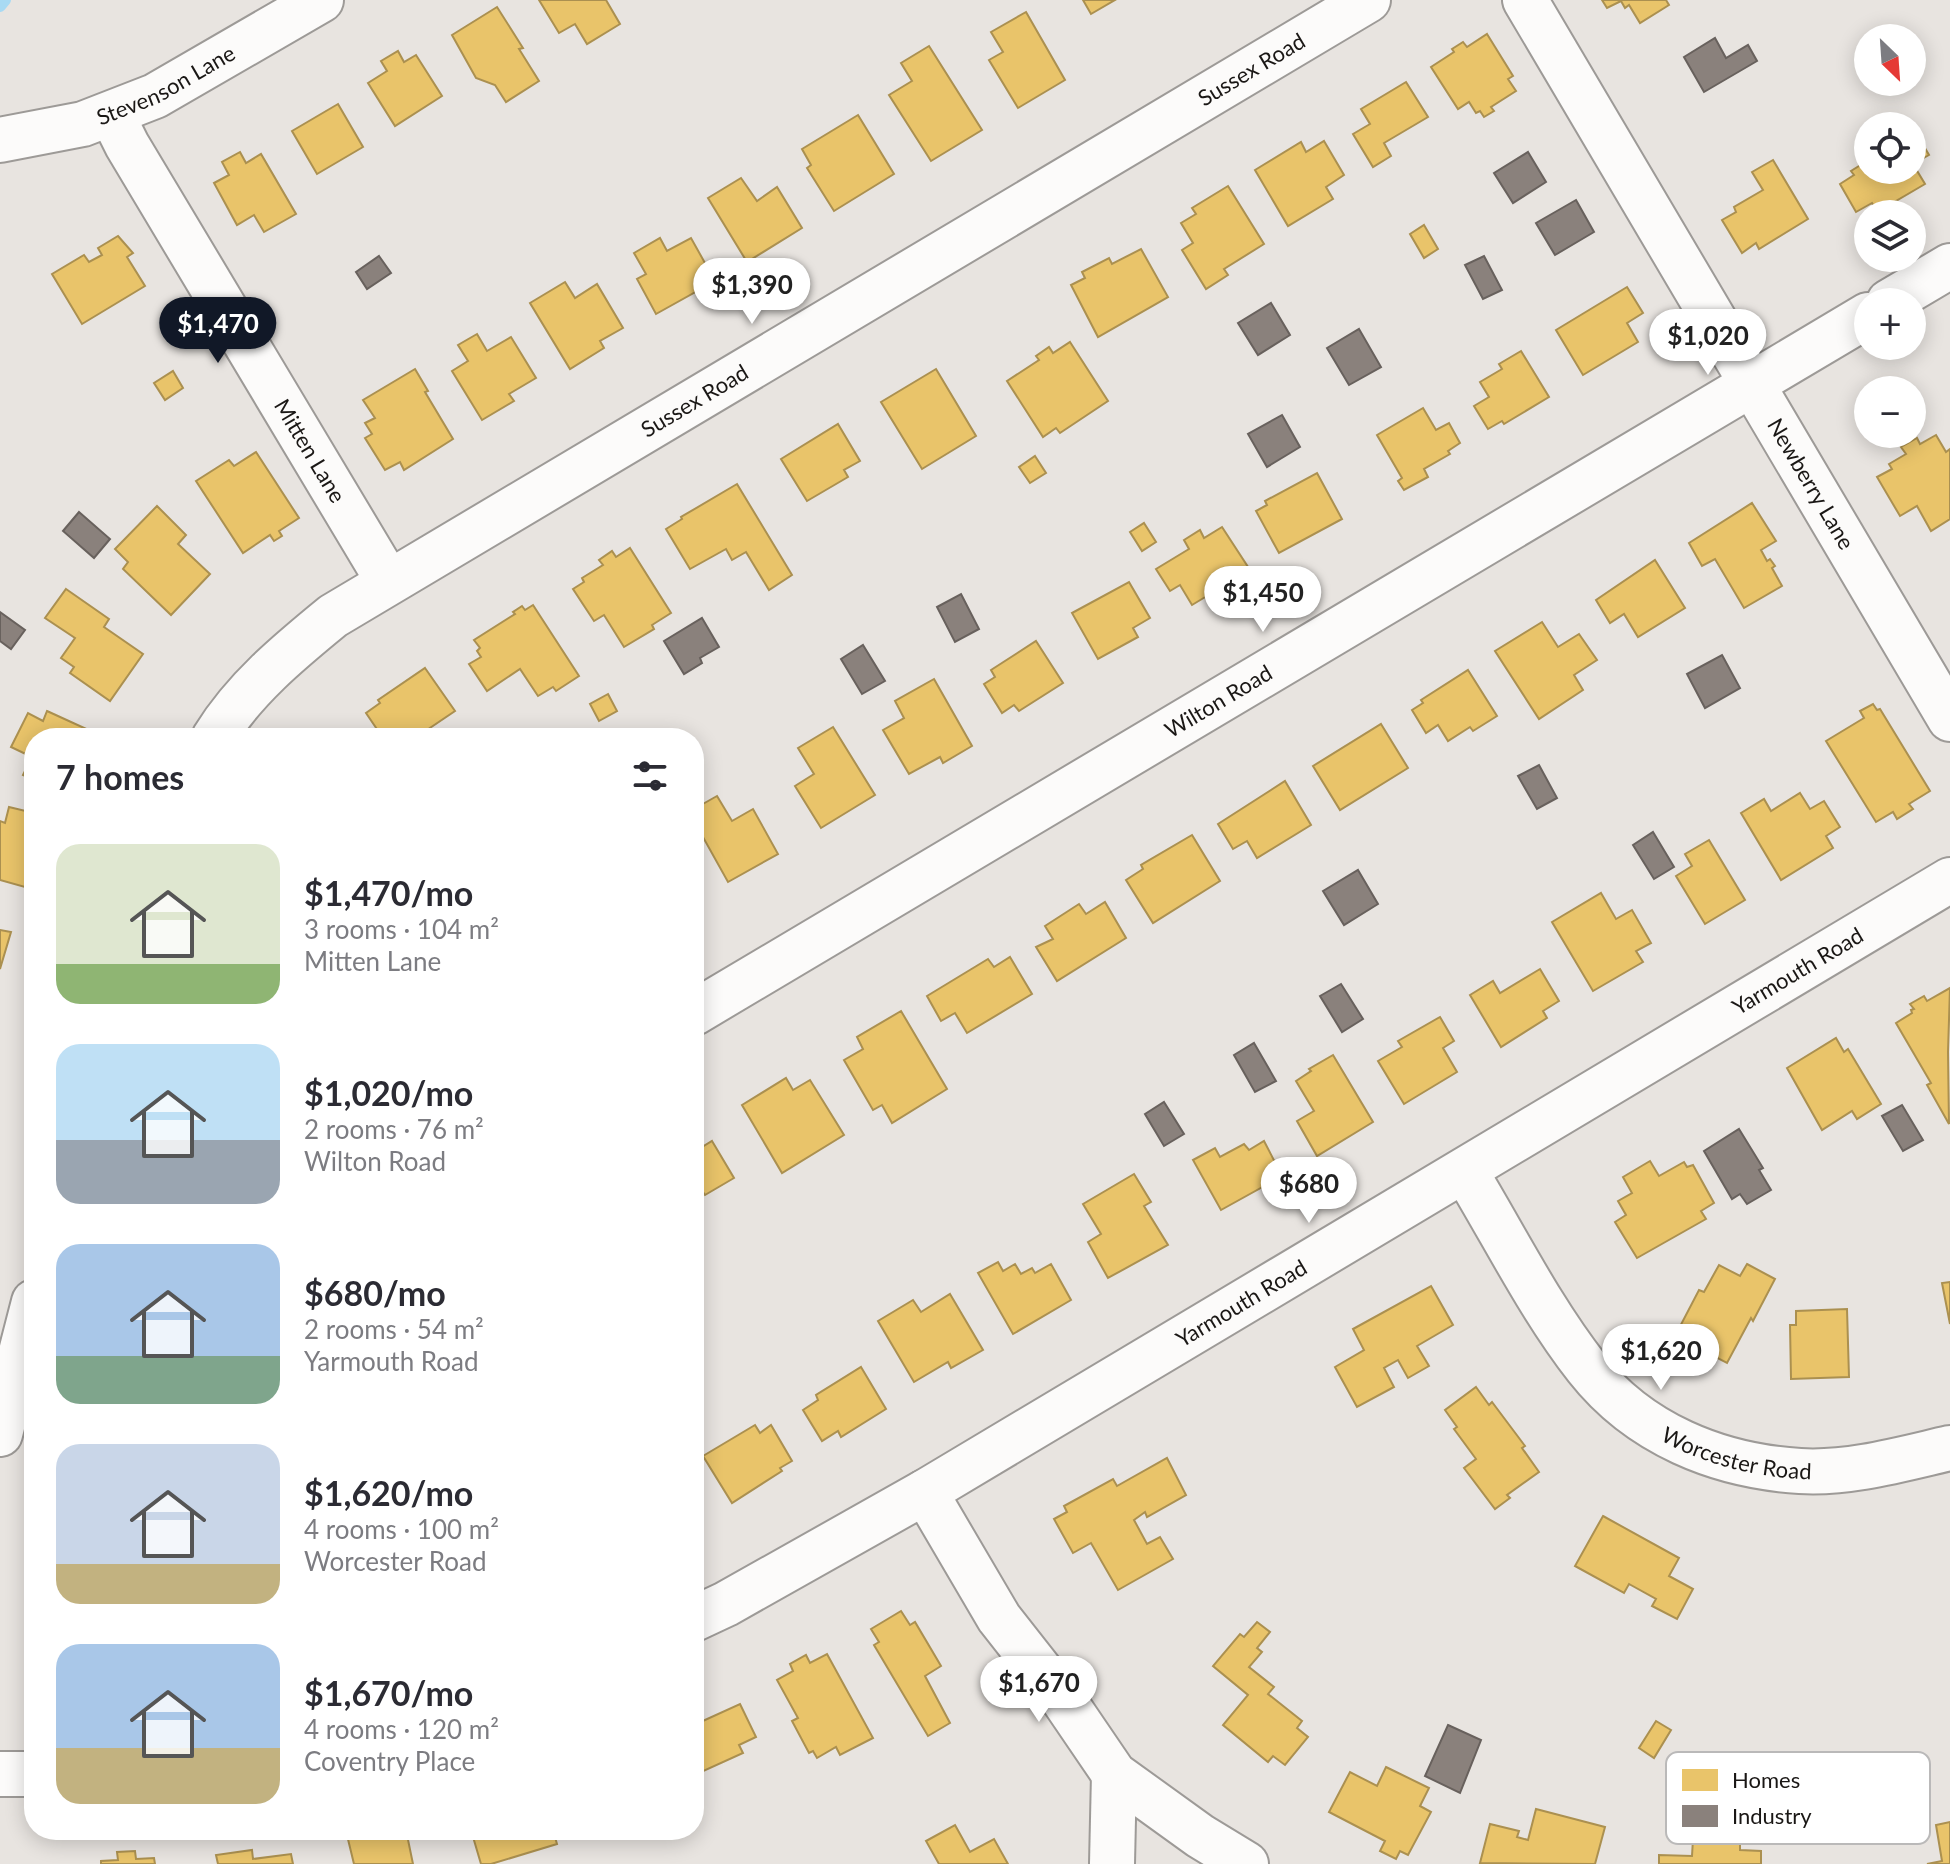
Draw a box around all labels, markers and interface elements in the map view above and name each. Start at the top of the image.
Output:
north arrow [1854,24,1926,96]
map controls [1854,24,1926,448]
street label: Sussex Road [1193,27,1310,111]
street label: Stevenson Lane [92,39,239,130]
button: locate [1854,112,1926,184]
button: layers [1854,200,1926,272]
pin: $1,390 [687,258,817,326]
text: $1,390 [711,268,793,300]
button: + [1854,288,1926,360]
pin: $1,470 [153,297,283,365]
text: $1,470 [177,307,259,339]
pin: $1,020 [1643,309,1773,377]
text: $1,020 [1667,319,1749,351]
street label: Sussex Road [636,358,753,443]
button: − [1854,376,1926,448]
street label: Mitten Lane [269,394,352,507]
street label: Newberry Lane [1762,413,1861,554]
pin: $1,450 [1198,566,1328,634]
text: $1,450 [1222,576,1304,608]
street label: Wilton Road [1159,658,1277,743]
icon: filters [628,754,672,798]
text: 7 homes [56,756,184,797]
text: $1,470/mo [304,872,473,913]
icon: home [120,876,216,972]
text: 3 rooms · 104 m² [304,913,499,945]
street label: Yarmouth Road [1727,921,1868,1020]
text: Mitten Lane [304,945,441,977]
text: $1,020/mo [304,1072,473,1113]
icon: home [120,1076,216,1172]
text: 2 rooms · 76 m² [304,1113,484,1145]
text: Wilton Road [304,1145,446,1177]
pin: $680 [1262,1157,1356,1225]
text: $680 [1279,1167,1339,1199]
street label: Yarmouth Road [1171,1253,1311,1352]
text: $680/mo [304,1272,446,1313]
icon: home [120,1276,216,1372]
text: 2 rooms · 54 m² [304,1313,484,1345]
pin: $1,620 [1596,1324,1726,1392]
text: $1,620 [1620,1334,1702,1366]
text: Yarmouth Road [304,1345,479,1377]
street label: Worcester Road [1657,1421,1812,1484]
text: $1,620/mo [304,1472,473,1513]
icon: home [120,1476,216,1572]
text: 4 rooms · 100 m² [304,1513,499,1545]
text: Worcester Road [304,1545,487,1577]
pin: $1,670 [974,1656,1104,1724]
text: $1,670 [998,1666,1080,1698]
text: $1,670/mo [304,1672,473,1713]
icon: home [120,1676,216,1772]
text: 4 rooms · 120 m² [304,1713,499,1745]
text: Coventry Place [304,1745,475,1777]
legend [1666,1752,1930,1844]
text: Homes [1732,1766,1800,1793]
text: Industry [1732,1802,1812,1829]

